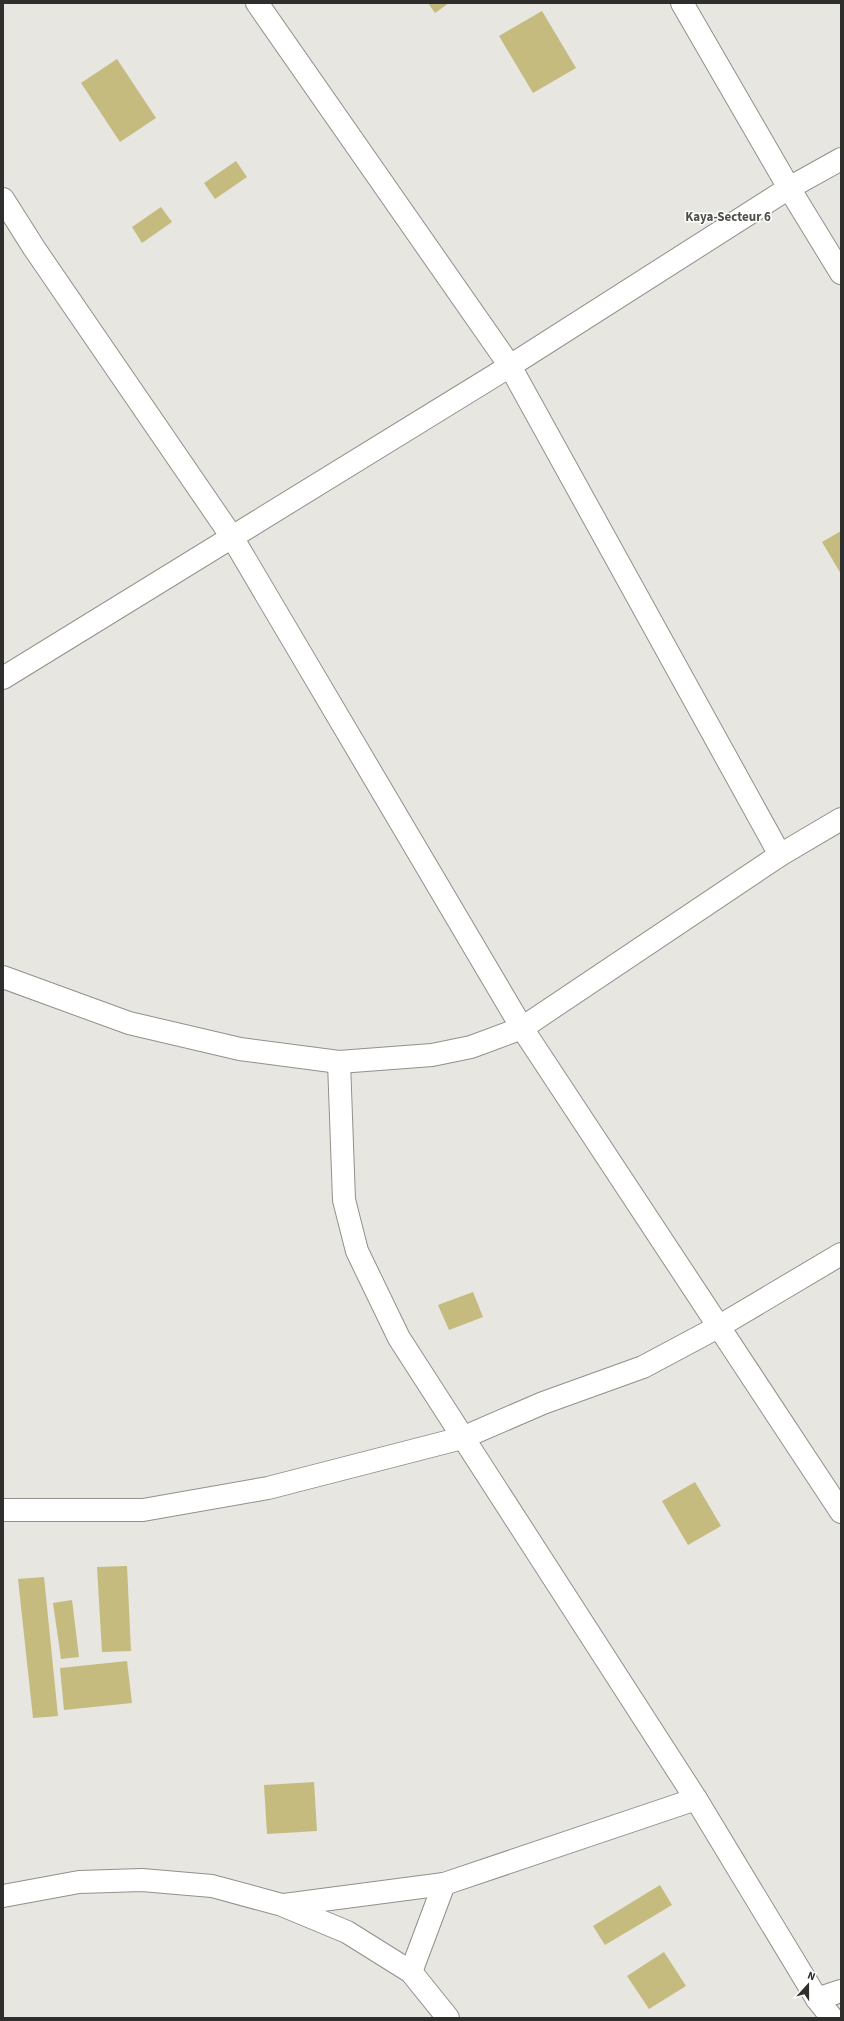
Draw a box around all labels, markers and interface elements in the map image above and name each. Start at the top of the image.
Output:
district label: Kaya-Secteur 6 [685,208,771,226]
north arrow [788,1965,828,2005]
text: N [805,1968,818,1984]

